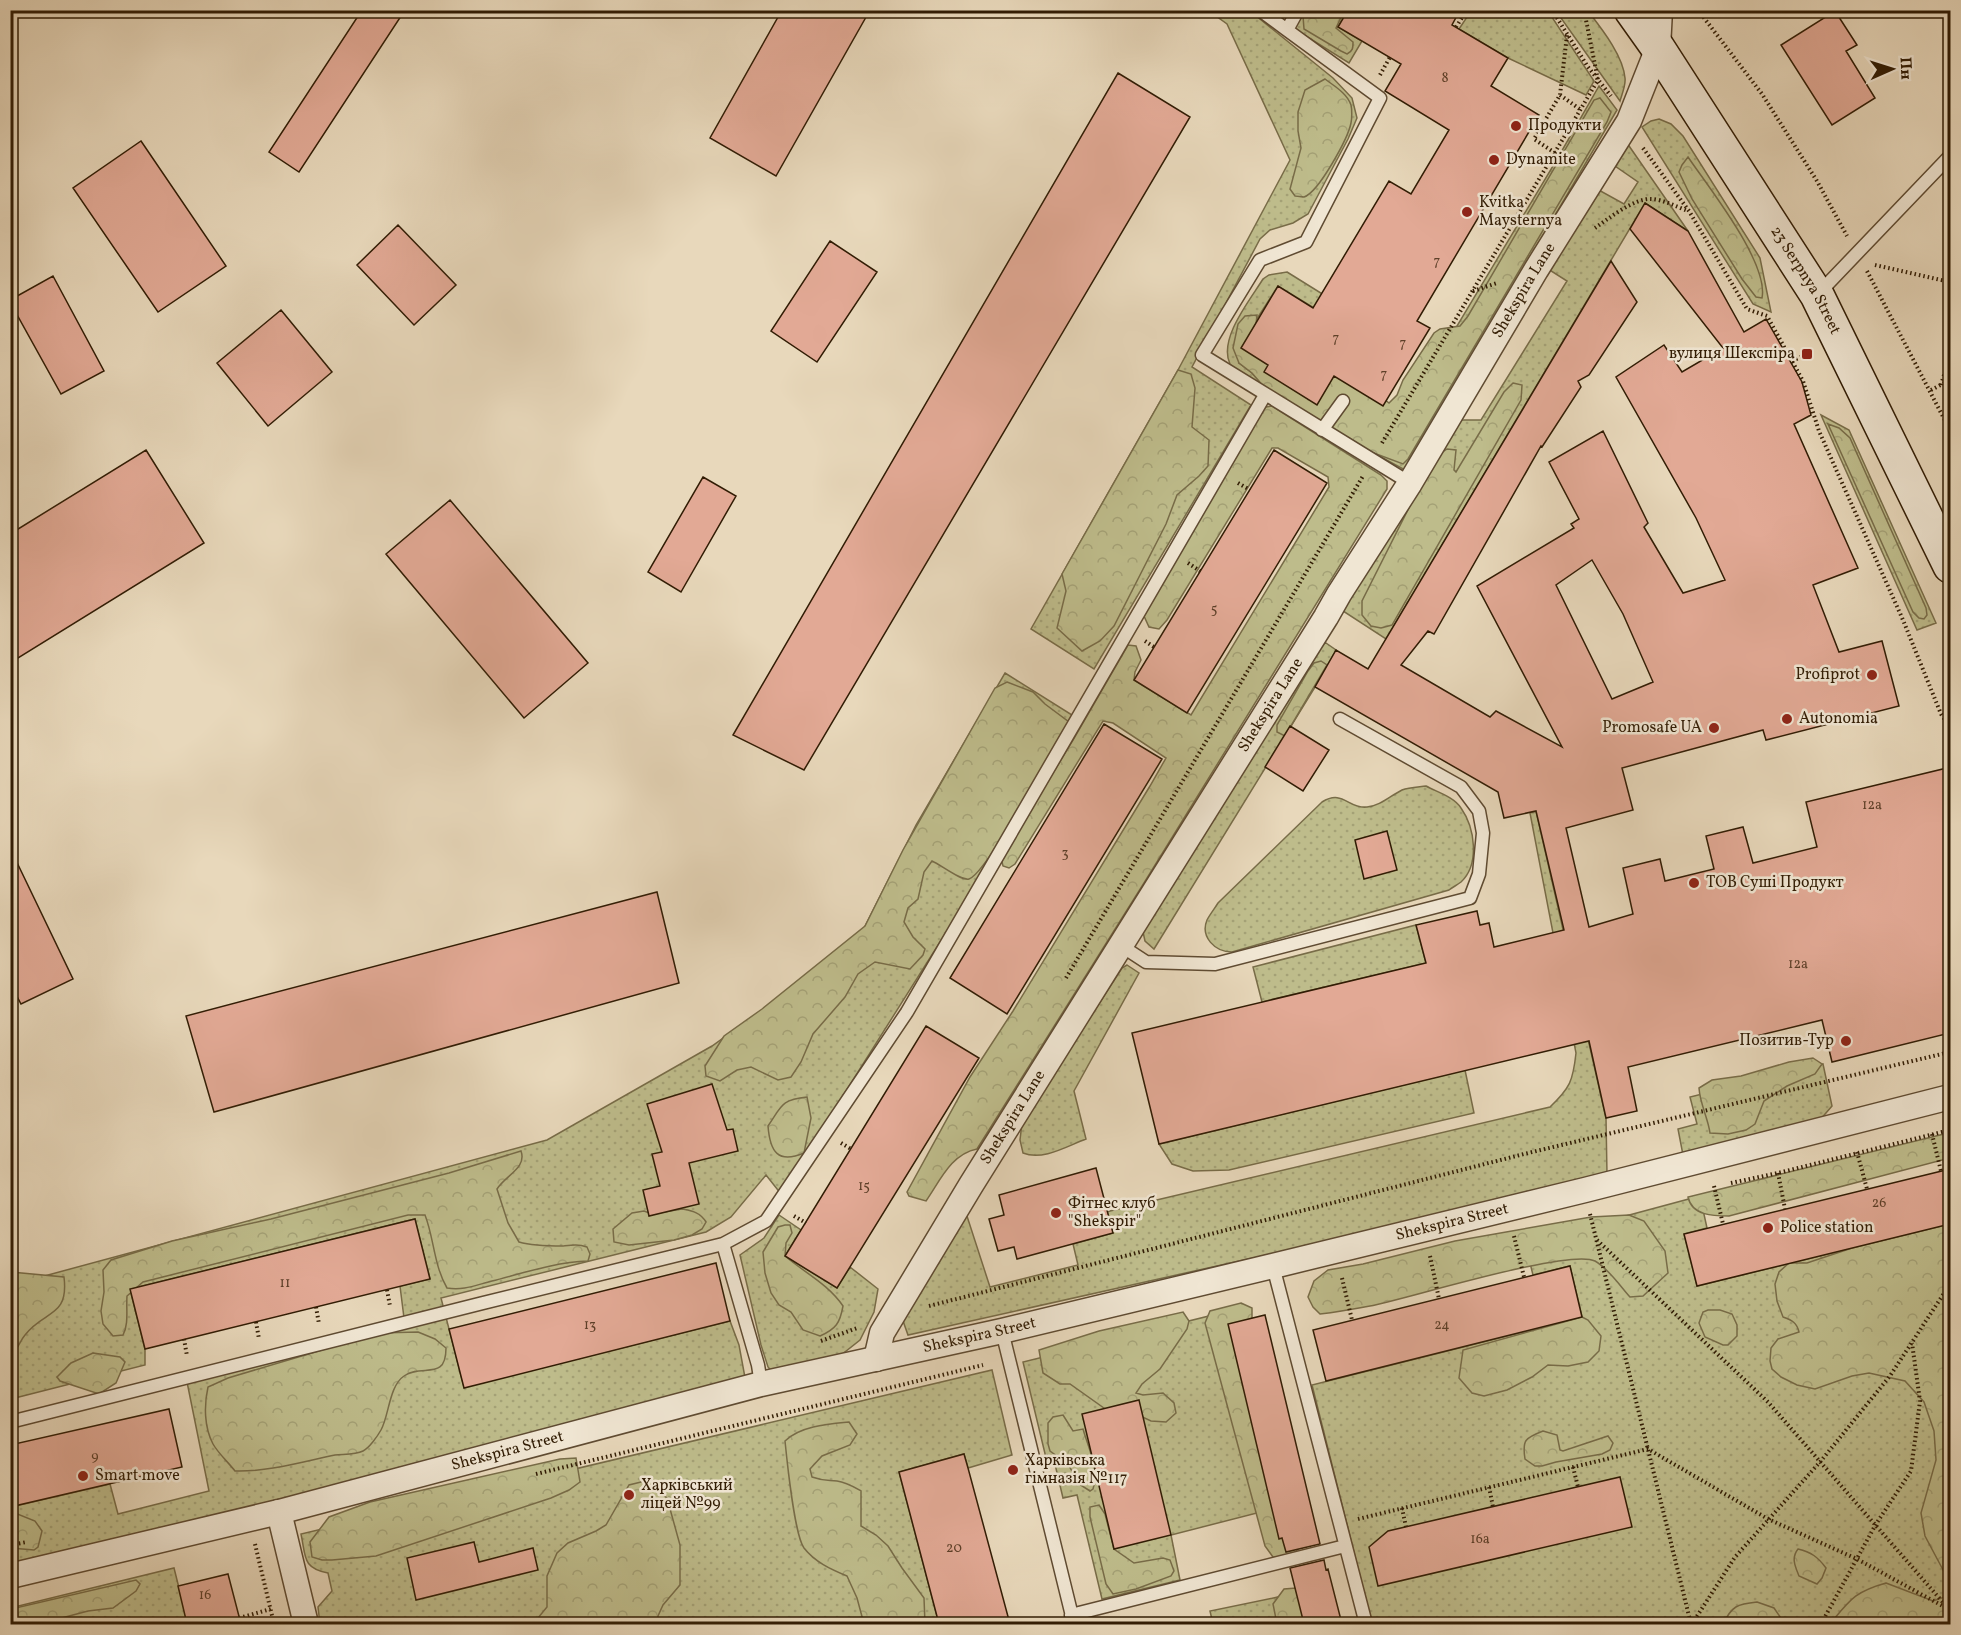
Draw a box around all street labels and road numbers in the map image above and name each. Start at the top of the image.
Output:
street label: 23 Serpnya Street [1765,222,1846,339]
street label: Shekspira Lane [1487,239,1561,342]
street label: Shekspira Lane [1233,654,1309,757]
street label: Shekspira Lane [975,1066,1051,1169]
street label: Shekspira Street [1393,1198,1511,1247]
street label: Shekspira Street [921,1312,1039,1359]
street label: Shekspira Street [449,1426,567,1477]

